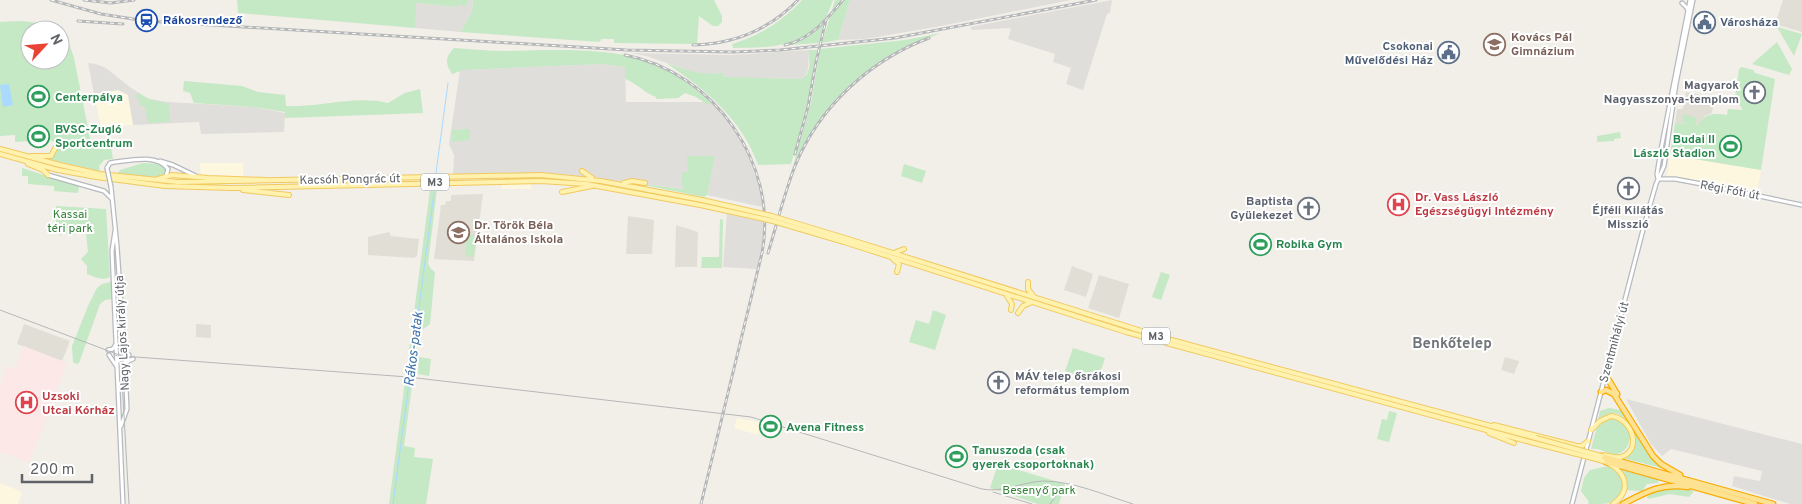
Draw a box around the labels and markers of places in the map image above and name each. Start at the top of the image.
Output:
station icon: Rákosrendező [135,8,159,32]
public building icon: Városháza [1692,10,1716,34]
place label: Rákosrendező [163,13,243,29]
place label: Városháza [1720,15,1778,31]
place label: Kovács Pál Gimnázium [1511,30,1575,60]
school or university icon: Kovács Pál Gimnázium [1483,32,1507,56]
place label: Csokonai Művelődési Ház [1345,39,1433,69]
public building icon: Csokonai Művelődési Ház [1437,41,1461,65]
place label: Magyarok Nagyasszonya-templom [1604,78,1739,108]
church icon: Magyarok Nagyasszonya-templom [1743,80,1767,104]
sports icon: Centerpálya [27,85,51,109]
place label: Centerpálya [55,90,123,106]
place label: BVSC-Zugló Sportcentrum [55,122,133,152]
sports icon: BVSC-Zugló Sportcentrum [27,124,51,148]
place label: Budai II László Stadion [1633,132,1715,162]
sports icon: Budai II László Stadion [1719,134,1743,158]
church icon: Éjféli Kilátás Misszió [1616,177,1640,201]
place label: Dr. Vass László Egészségügyi Intézmény [1415,190,1554,220]
hospital icon: Dr. Vass László Egészségügyi Intézmény [1387,192,1411,216]
place label: Baptista Gyülekezet [1230,194,1293,224]
church icon: Baptista Gyülekezet [1297,196,1321,220]
place label: Éjféli Kilátás Misszió [1592,203,1664,233]
place label: Dr. Török Béla Általános Iskola [474,218,563,248]
school or university icon: Dr. Török Béla Általános Iskola [446,220,470,244]
sports icon: Robika Gym [1248,232,1272,256]
place label: Robika Gym [1276,237,1343,253]
place label: MÁV telep ősrákosi református templom [1015,369,1130,399]
church icon: MÁV telep ősrákosi református templom [987,371,1011,395]
place label: Uzsoki Utcai Kórház [42,389,115,419]
hospital icon: Uzsoki Utcai Kórház [14,391,38,415]
sports icon: Avena Fitness [758,415,782,439]
place label: Avena Fitness [786,420,864,436]
place label: Tanuszoda (csak gyerek csoportoknak) [972,443,1094,473]
sports icon: Tanuszoda (csak gyerek csoportoknak) [944,445,968,469]

